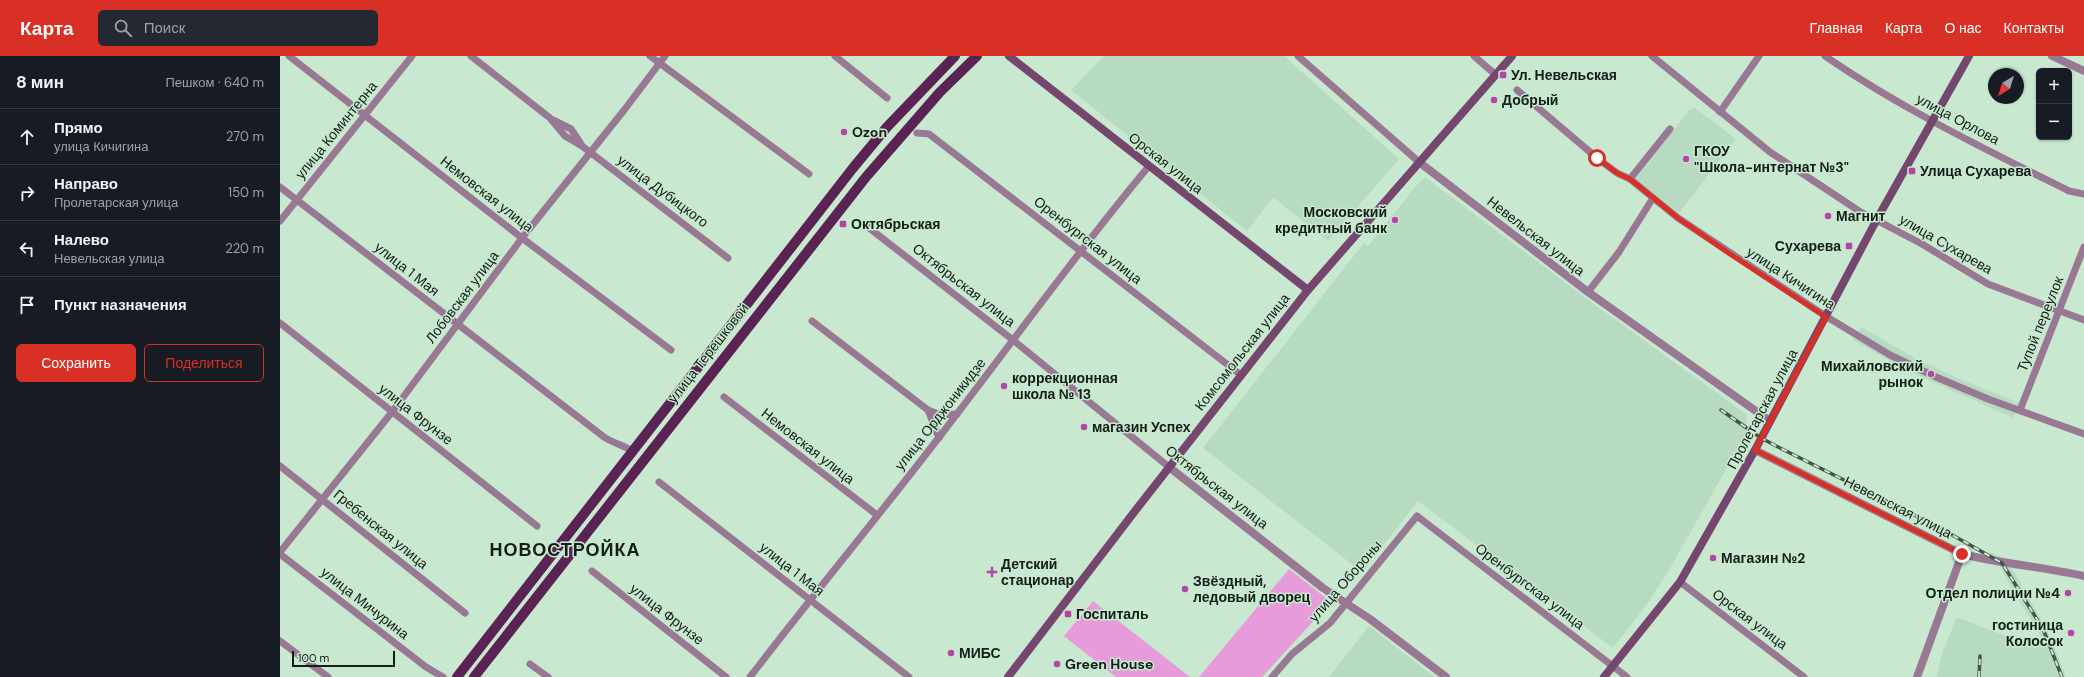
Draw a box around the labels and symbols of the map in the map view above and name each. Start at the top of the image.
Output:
place label: Ул. Невельская [1511,66,1617,84]
north arrow [1988,68,2024,104]
marker: Ул. Невельская [1498,70,1508,80]
street label: улица Коминтерна [291,77,381,183]
street label: улица Орлова [1913,90,2003,149]
place label: Добрый [1502,91,1558,109]
marker: Добрый [1489,95,1499,105]
place label: Ozon [852,123,887,141]
marker: Ozon [839,127,849,137]
street label: Орская улица [1125,128,1207,198]
place label: ГКОУ "Школа-интернат №3" [1694,142,1849,176]
route start [1588,149,1606,167]
street label: улица Дубицкого [614,151,712,231]
street label: Немовская улица [437,152,537,236]
marker: ГКОУ "Школа-интернат №3" [1681,154,1691,164]
place label: Улица Сухарева [1920,162,2032,180]
marker: Улица Сухарева [1907,166,1917,176]
street label: Оренбургская улица [1030,192,1146,288]
street label: Невельская улица [1484,192,1589,280]
place label: Московский кредитный банк [1275,203,1388,237]
place label: Магнит [1836,207,1886,225]
street label: улица Сухарева [1896,210,1996,278]
marker: Магнит [1823,211,1833,221]
place label: Октябрьская [851,215,940,233]
marker: Московский кредитный банк [1390,215,1400,225]
marker: Октябрьская [838,219,848,229]
place label: Сухарева [1775,237,1841,255]
street label: улица 1 Мая [371,238,443,300]
street label: Октябрьская улица [909,239,1019,331]
marker: Сухарева [1844,241,1854,251]
street label: улица Кичигина [1743,243,1839,313]
street label: Лобовская улица [421,247,503,347]
street label: Тупой переулок [2013,273,2068,374]
street label: Комсомольская улица [1191,290,1294,414]
street label: улица Терешковой [663,300,753,406]
street label: Пролетарская улица [1723,346,1801,472]
street label: улица Орджоникидзе [891,354,990,474]
place label: Михайловский рынок [1821,357,1924,391]
place label: коррекционная школа № 13 [1012,369,1118,403]
marker: Михайловский рынок [1926,369,1936,379]
street label: улица Фрунзе [375,379,457,449]
marker: коррекционная школа № 13 [999,381,1009,391]
street label: Немовская улица [758,404,858,488]
place label: магазин Успех [1092,418,1191,436]
marker: магазин Успех [1079,422,1089,432]
street label: Октябрьская улица [1162,441,1272,533]
street label: Невельская улица [1841,472,1955,542]
street label: Гребенская улица [330,485,432,573]
street label: улица Обороны [1305,536,1385,626]
district label: НОВОСТРОЙКА [490,538,640,562]
street label: улица 1 Мая [756,538,828,600]
street label: Оренбургская улица [1472,539,1588,633]
route end [1953,545,1971,563]
place label: Магазин №2 [1721,549,1805,567]
marker: Магазин №2 [1708,553,1718,563]
place label: Детский стационар [1001,555,1074,589]
street label: улица Мичурина [317,563,413,643]
marker: Детский стационар [986,566,998,578]
place label: Звёздный, ледовый дворец [1193,572,1311,606]
street label: улица Фрунзе [626,579,708,649]
marker: Звёздный, ледовый дворец [1180,584,1190,594]
place label: Отдел полиции №4 [1926,584,2060,602]
street label: Орская улица [1709,585,1791,653]
marker: Отдел полиции №4 [2063,588,2073,598]
place label: Госпиталь [1076,605,1149,623]
marker: Госпиталь [1063,609,1073,619]
place label: гостиница Колосок [1992,616,2064,650]
marker: гостиница Колосок [2066,628,2076,638]
place label: МИБС [959,644,1001,662]
marker: МИБС [946,648,956,658]
scale bar [292,649,395,668]
place label: Green House [1065,655,1153,673]
marker: Green House [1052,659,1062,669]

